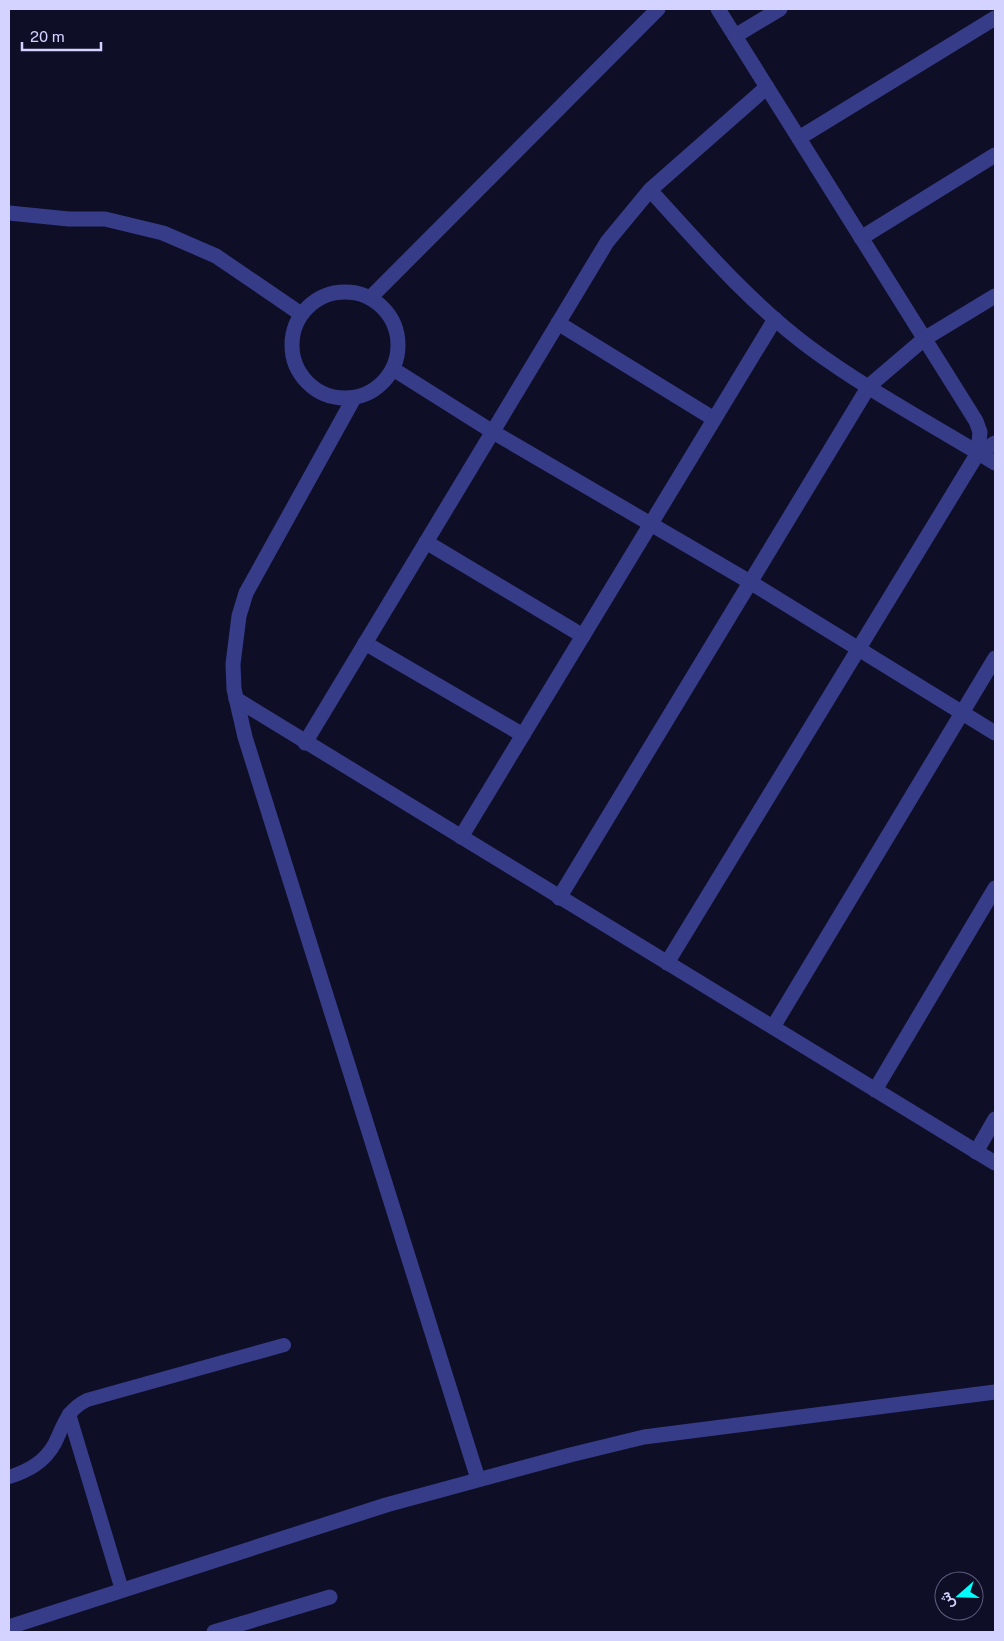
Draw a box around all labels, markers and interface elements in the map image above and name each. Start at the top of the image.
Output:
scale bar [22,20,101,52]
text: 20 m [30,28,65,45]
north arrow [934,1571,984,1621]
text: ش [936,1589,958,1611]

